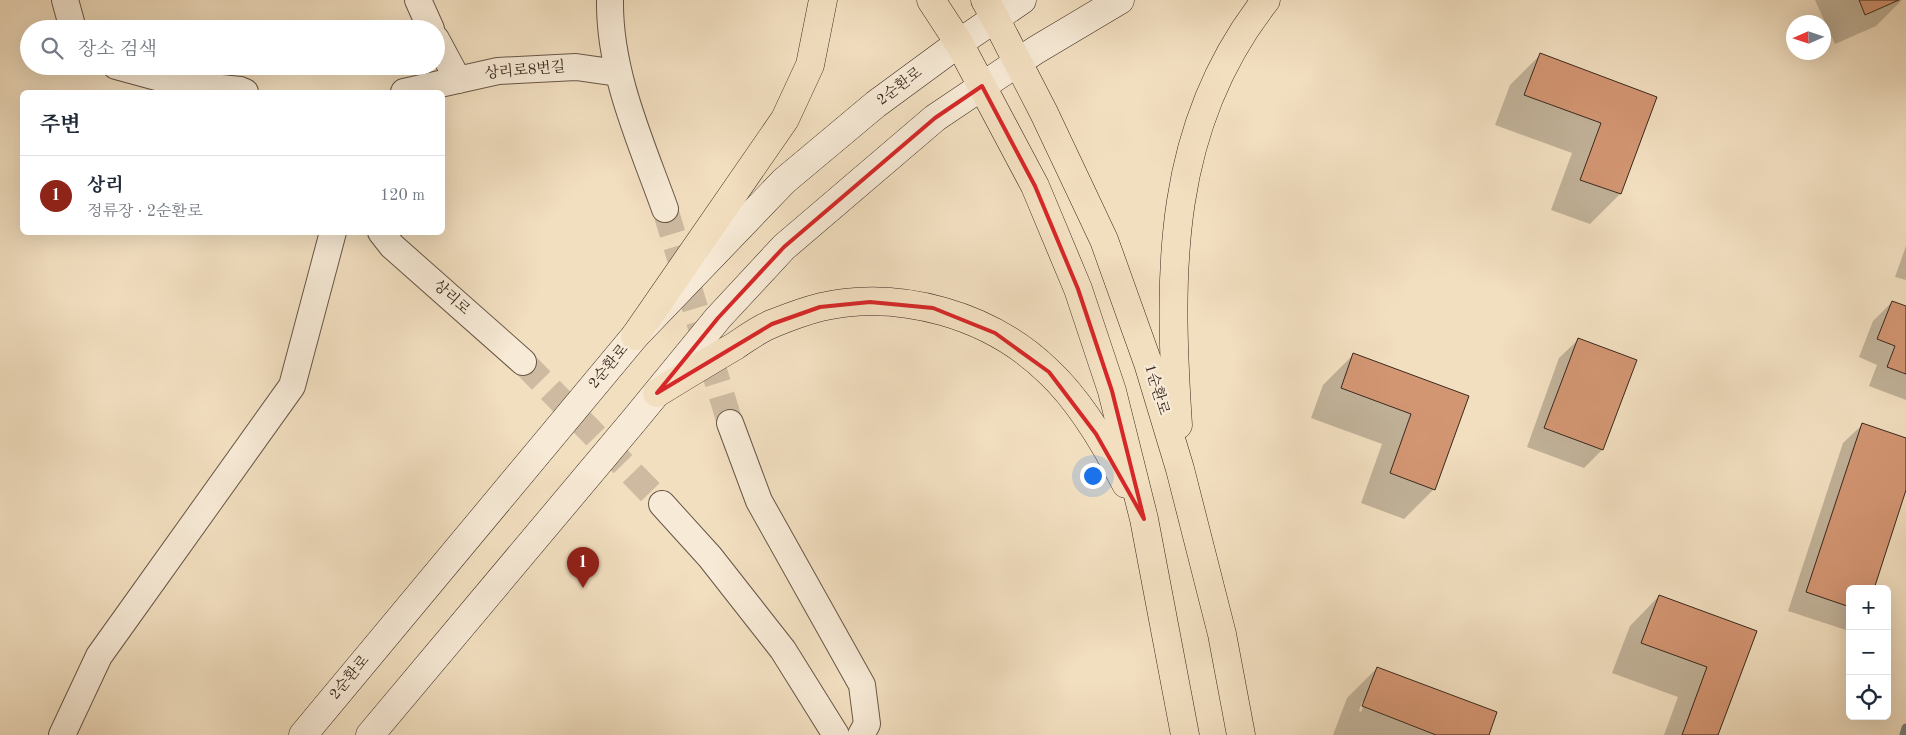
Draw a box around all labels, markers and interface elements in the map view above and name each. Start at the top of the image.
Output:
north arrow [1786,15,1831,60]
search box [20,20,445,75]
icon: search [38,34,66,62]
text: 장소 검색 [78,41,157,60]
street label: 상리로8번길 [484,58,566,82]
street label: 2순환로 [873,63,926,109]
text: 주변 [40,115,81,136]
text: 상리 [87,177,124,196]
text: 1 [51,188,61,204]
text: 120 m [380,188,425,204]
text: 정류장 · 2순환로 [87,204,202,220]
street label: 상리로 [430,276,474,318]
street label: 2순환로 [585,341,632,392]
street label: 1순환로 [1141,362,1173,418]
your location [1080,463,1106,489]
pin: 1 [567,547,599,588]
map controls [1846,585,1891,720]
button: + [1846,585,1891,630]
button: − [1846,630,1891,675]
street label: 2순환로 [326,652,373,703]
button: locate [1846,675,1891,720]

